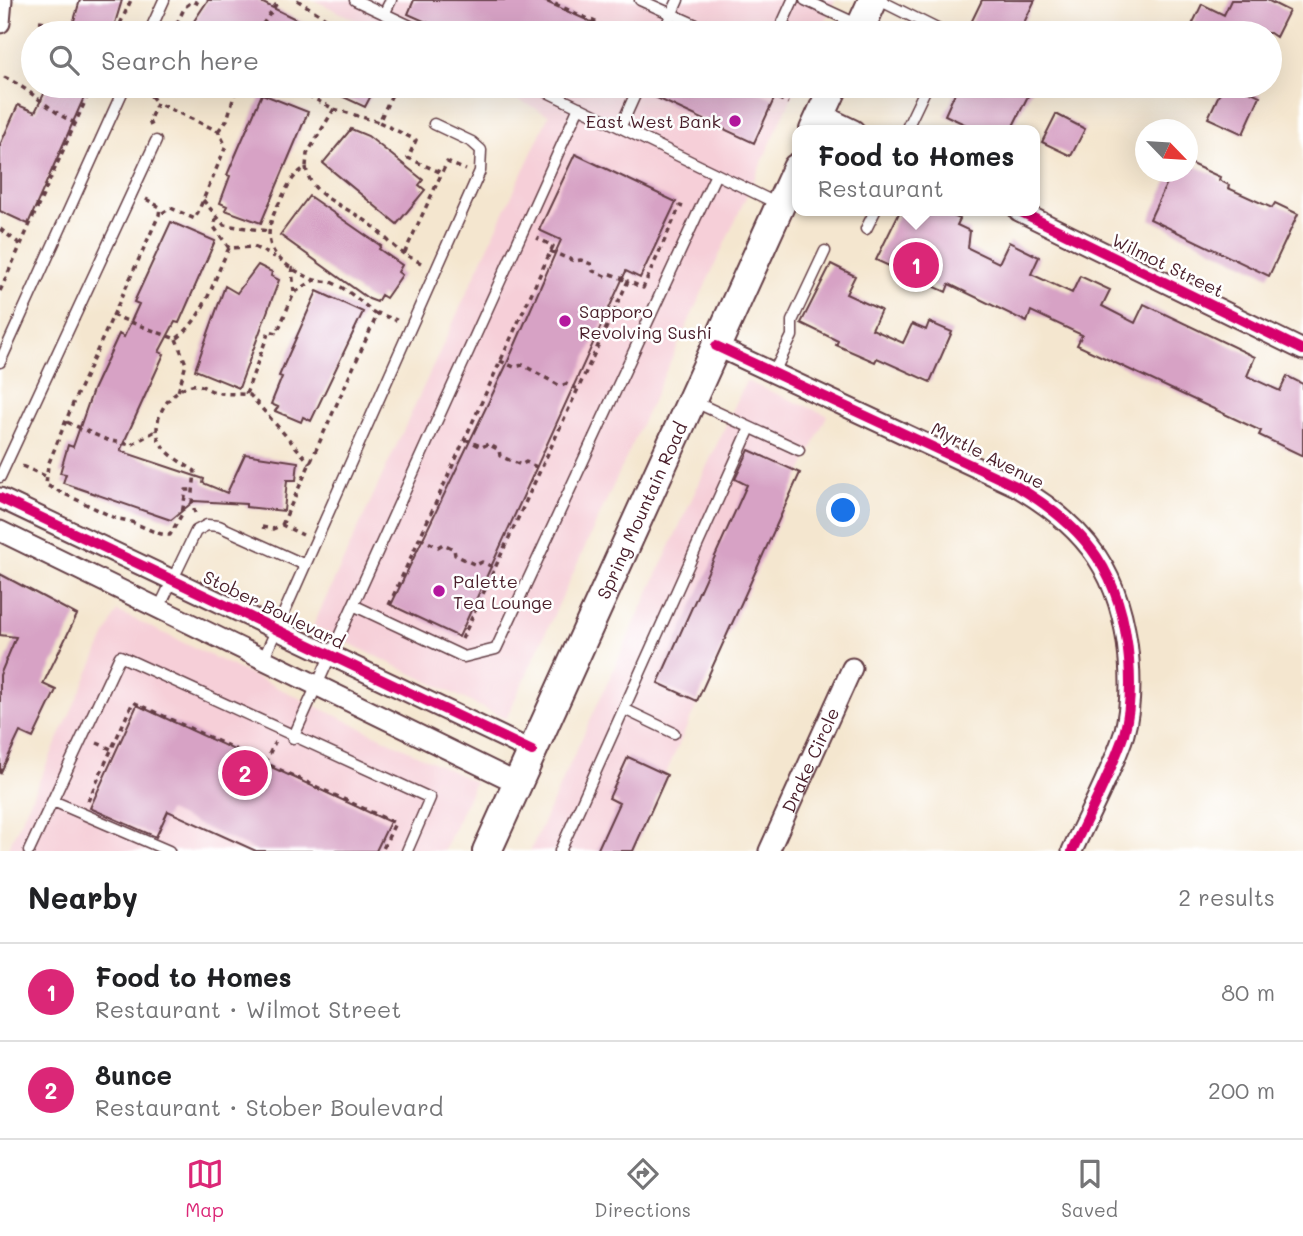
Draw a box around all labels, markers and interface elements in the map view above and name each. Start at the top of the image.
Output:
search box [21,21,1282,98]
icon: search [45,41,83,79]
text: Search here [101,43,259,77]
place label: East West Bank [586,109,721,133]
marker: East West Bank [727,113,743,129]
north arrow [1135,119,1198,182]
popup [792,125,1040,216]
text: Food to Homes [818,139,1014,173]
text: Restaurant [818,173,944,203]
street label: Wilmot Street [1108,228,1228,302]
pin: 1 [893,239,939,291]
place label: Sapporo Revolving Sushi [579,299,712,344]
marker: Sapporo Revolving Sushi [557,313,573,329]
street label: Myrtle Avenue [927,416,1049,494]
street label: Spring Mountain Road [591,418,692,603]
your location [826,493,860,527]
street label: Stober Boulevard [199,564,349,654]
place label: Palette Tea Lounge [453,569,553,614]
marker: Palette Tea Lounge [431,583,447,599]
street label: Drake Circle [776,704,845,816]
pin: 2 [222,747,268,799]
text: Nearby [28,877,138,917]
text: 2 results [1178,882,1275,912]
text: Food to Homes [95,960,292,994]
text: 1 [46,977,56,1007]
text: 80 m [1221,977,1275,1007]
text: Restaurant · Wilmot Street [95,994,401,1024]
text: 8unce [95,1058,172,1092]
text: 2 [45,1075,57,1105]
text: 200 m [1208,1075,1275,1105]
text: Restaurant · Stober Boulevard [95,1092,443,1122]
tab: Map [185,1155,224,1222]
tab: Directions [594,1155,691,1222]
tab: Saved [1061,1155,1118,1222]

